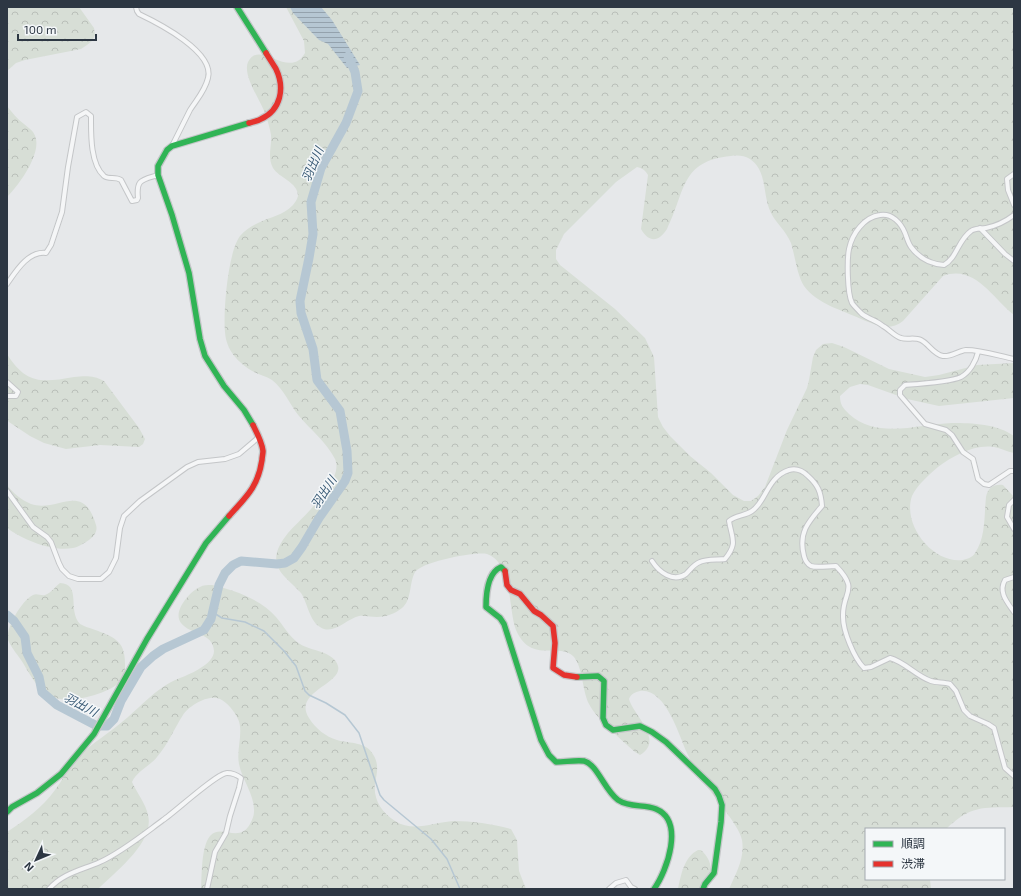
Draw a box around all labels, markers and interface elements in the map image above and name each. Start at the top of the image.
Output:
scale bar [18,16,96,42]
text: 100 m [24,22,56,36]
water label: 羽出川 [299,143,326,183]
water label: 羽出川 [307,471,340,511]
water label: 羽出川 [62,689,102,720]
legend [865,828,1005,880]
text: 順調 [901,836,925,850]
north arrow [16,840,56,880]
text: 渋滞 [901,856,925,870]
text: N [21,860,36,875]

